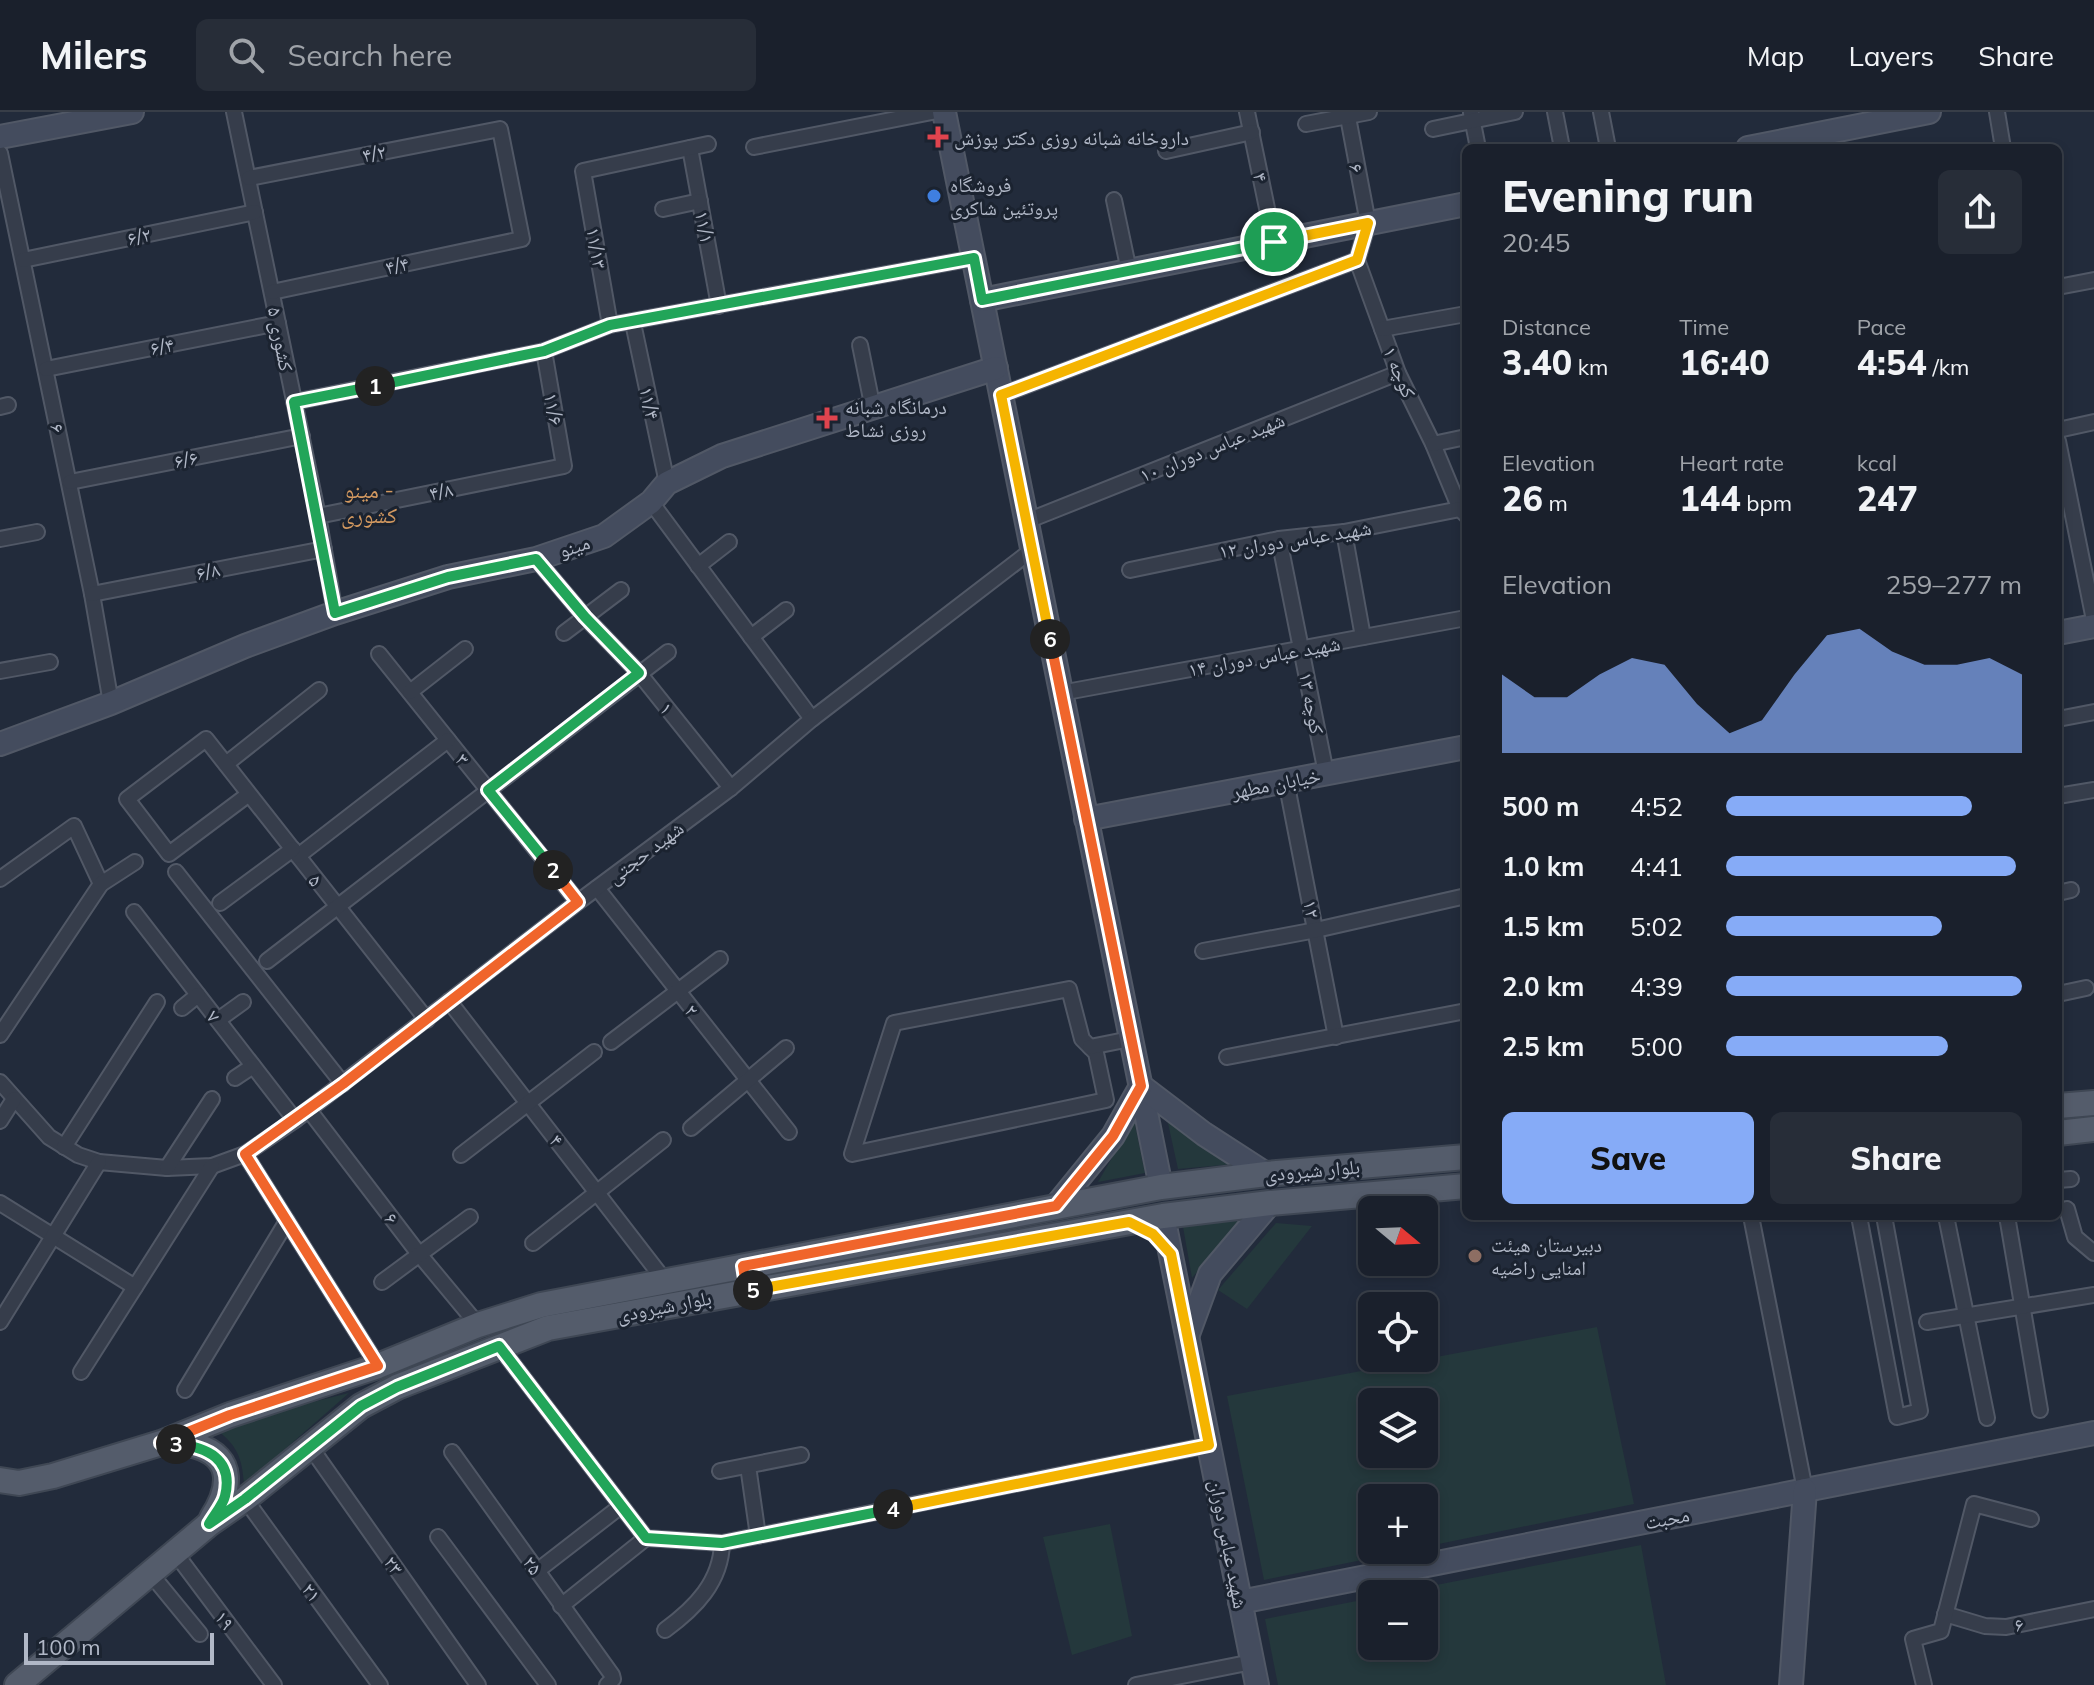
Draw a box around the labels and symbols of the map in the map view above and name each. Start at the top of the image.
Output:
place label: داروخانه شبانه روزی دکتر پوزش [954,125,1189,150]
marker: داروخانه شبانه روزی دکتر پوزش [929,128,947,146]
street label: ۴/۲ [360,138,388,168]
street label: ۶ [1344,161,1370,175]
street label: ۴ [1248,170,1274,184]
place label: فروشگاه پروتئین شاکری [950,172,1058,220]
marker: فروشگاه پروتئین شاکری [925,187,943,205]
pin [1240,208,1308,276]
street label: ۱۱/۱ [690,209,720,245]
street label: ۶/۲ [125,221,153,251]
street label: ۱۱/۱۳ [581,225,613,271]
street label: ۴/۴ [383,250,411,280]
street label: کشوری ۵ [263,305,299,373]
street label: ۶/۴ [148,331,176,361]
street label: کوچه ۱ [1378,342,1422,402]
pin: 1 [355,366,395,406]
street label: ۱۱/۴ [634,384,666,422]
street label: ۱۱/۶ [539,391,569,427]
place label: درمانگاه شبانه روزی نشاط [845,394,947,442]
marker: درمانگاه شبانه روزی نشاط [816,407,838,429]
street label: شهید عباس دوران ۱۰ [1136,407,1288,487]
street label: ۶ [45,421,71,435]
street label: ۶/۶ [172,444,200,474]
district label: مینو - کشوری [341,476,397,529]
street label: ۴/۸ [427,476,455,506]
street label: شهید عباس دوران ۱۲ [1217,515,1373,563]
street label: مینو [555,529,593,563]
street label: ۶/۸ [194,556,222,586]
pin: 6 [1030,619,1070,659]
street label: شهید عباس دوران ۱۴ [1186,630,1342,682]
street label: کوچه ۱۳ [1294,670,1330,736]
street label: ۱ [654,697,680,719]
street label: ۳ [450,748,476,770]
street label: خیابان مطهر [1229,762,1323,804]
street label: شهید حجتی [602,815,688,889]
pin: 2 [533,850,573,890]
street label: ۵ [303,869,329,891]
street label: ۱۲ [1298,898,1326,920]
street label: ۲ [679,999,705,1021]
street label: ۷ [201,1005,227,1027]
street label: ۴ [544,1129,570,1151]
street label: بلوار شیرودی [1263,1153,1361,1187]
north arrow [1358,1196,1438,1276]
street label: ۶ [379,1207,405,1229]
place label: دبیرستان هیئت امنایی راضیه [1491,1232,1602,1280]
marker: دبیرستان هیئت امنایی راضیه [1466,1247,1484,1265]
pin: 5 [733,1270,773,1310]
street label: بلوار شیرودی [615,1285,713,1327]
pin: 3 [156,1424,196,1464]
street label: شهید عباس دوران [1204,1477,1254,1611]
pin: 4 [873,1489,913,1529]
street label: محبت [1643,1501,1691,1535]
street label: ۲۳ [379,1550,409,1580]
street label: ۲۵ [518,1550,548,1580]
street label: ۲۱ [297,1577,327,1607]
street label: ۱۹ [210,1605,240,1635]
street label: ۶ [2012,1611,2026,1637]
scale bar [24,1629,214,1665]

